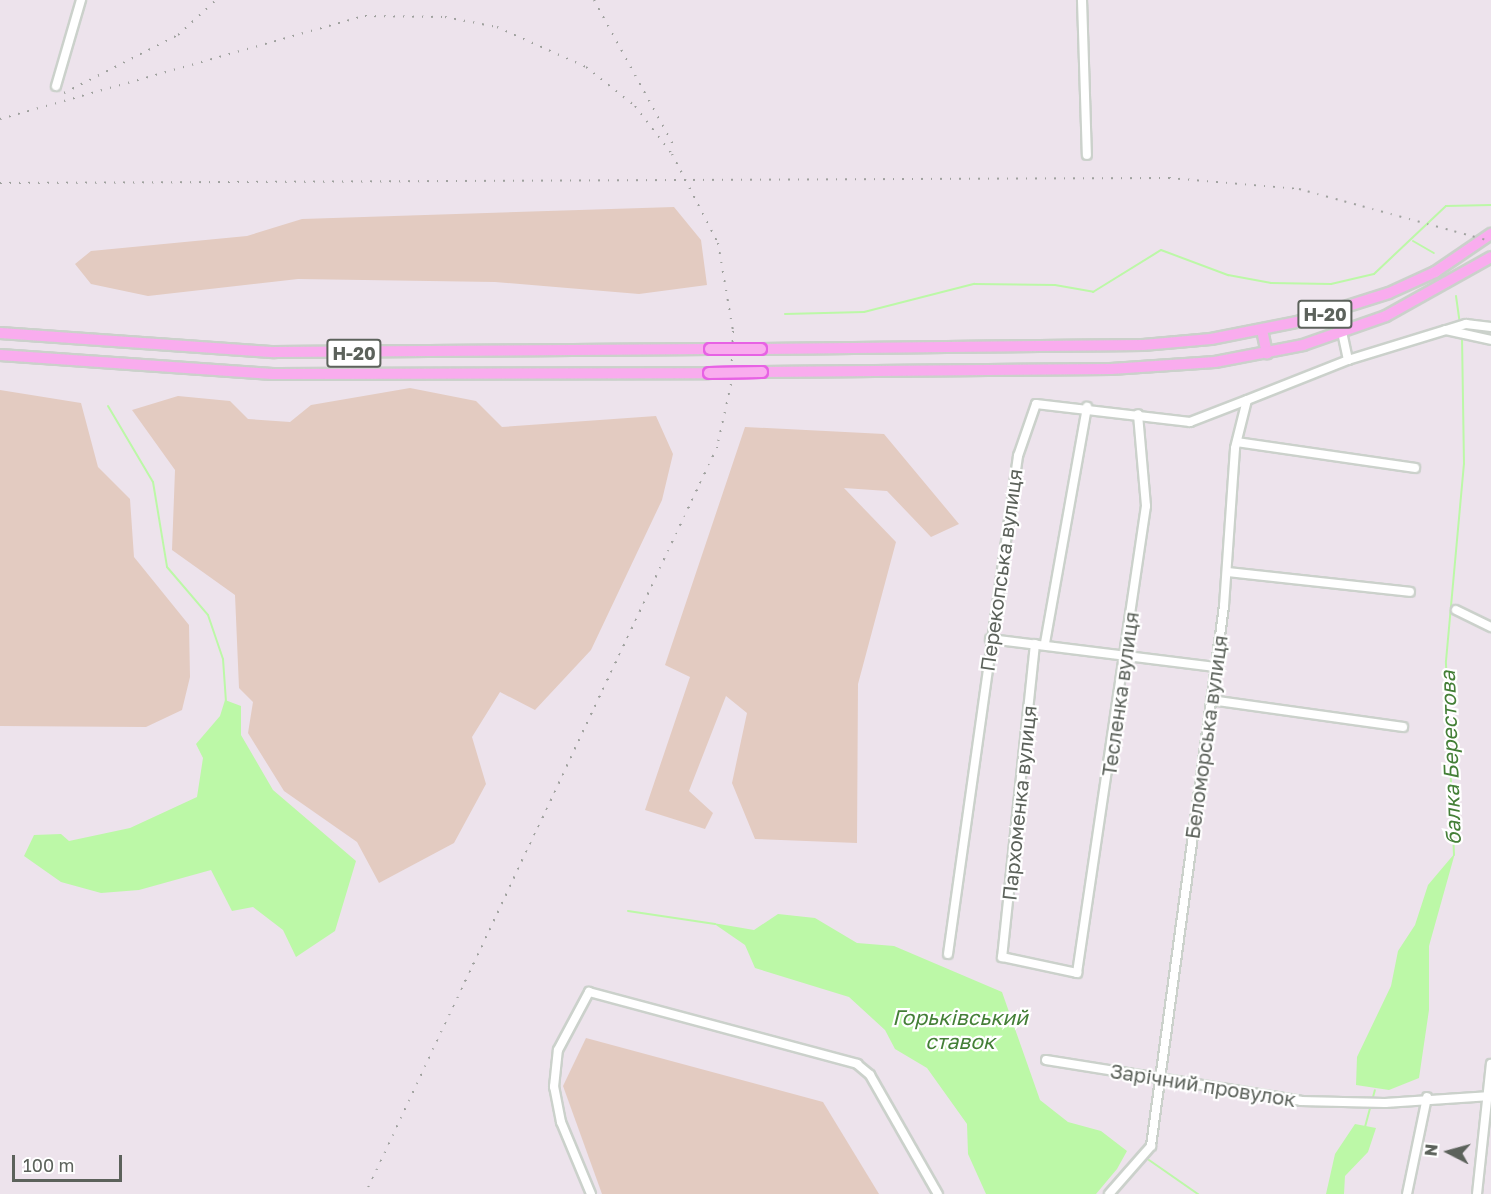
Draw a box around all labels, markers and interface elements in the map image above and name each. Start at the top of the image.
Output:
road number: Н-20 [1296,299,1354,329]
road number: Н-20 [326,338,382,368]
street label: Перекопська вулиця [975,467,1027,673]
street label: Тесленка вулиця [1097,610,1143,778]
street label: Беломорська вулиця [1180,633,1232,841]
water label: балка Берестова [1434,670,1466,846]
street label: Пархоменка вулиця [997,704,1041,902]
water label: Горьківський ставок [892,1004,1028,1054]
street label: Зарічний провулок [1108,1058,1298,1112]
north arrow [1419,1122,1479,1182]
scale bar [15,1143,124,1181]
text: N [1421,1143,1442,1157]
text: 100 m [23,1154,74,1176]

